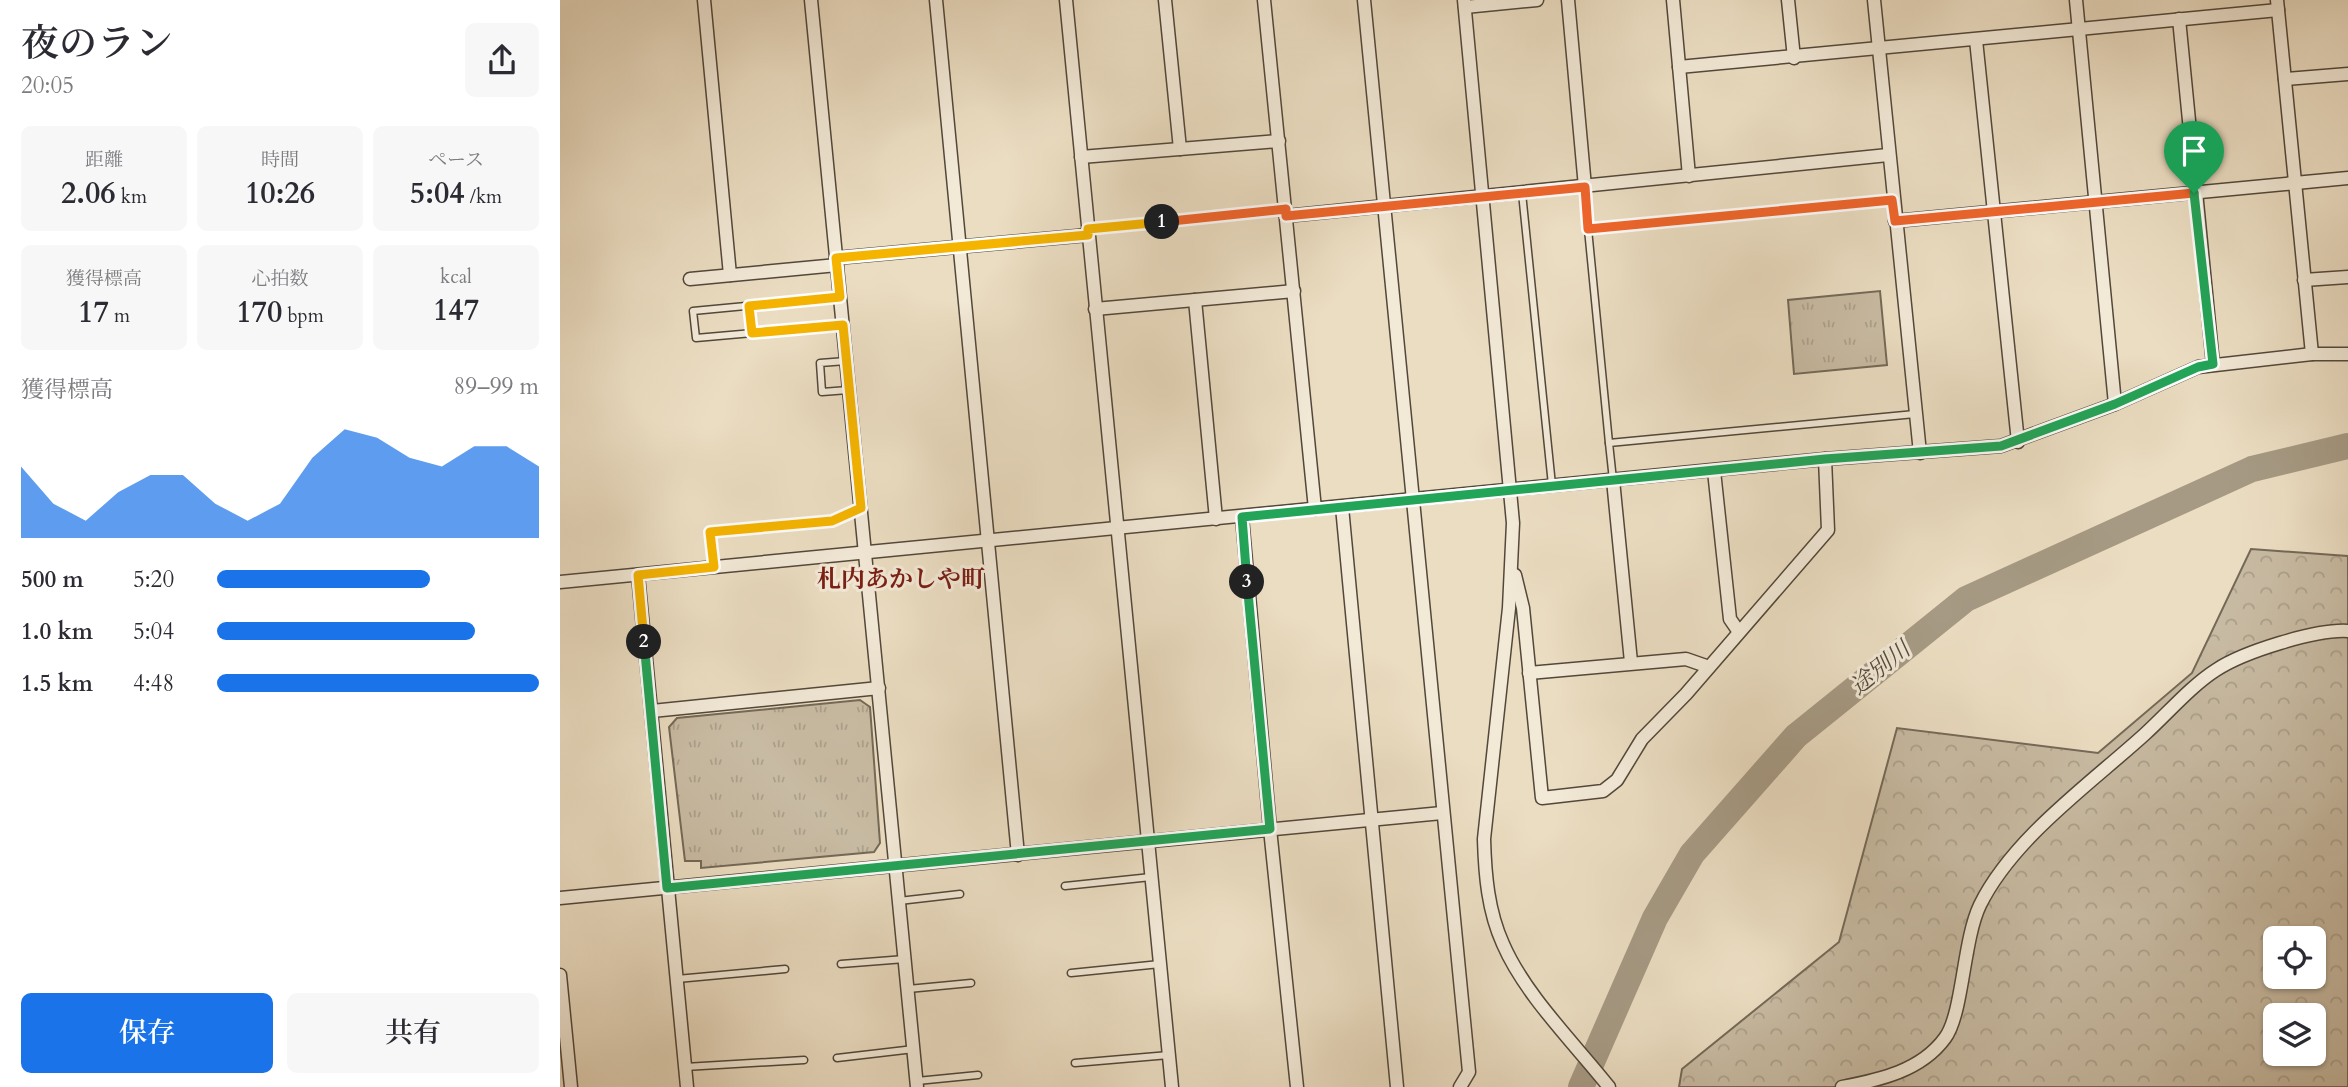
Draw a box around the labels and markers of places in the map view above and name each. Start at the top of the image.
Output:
pin [2164,121,2224,193]
pin: 1 [1144,204,1180,240]
pin: 3 [1230,564,1264,600]
pin: 2 [626,624,662,660]

